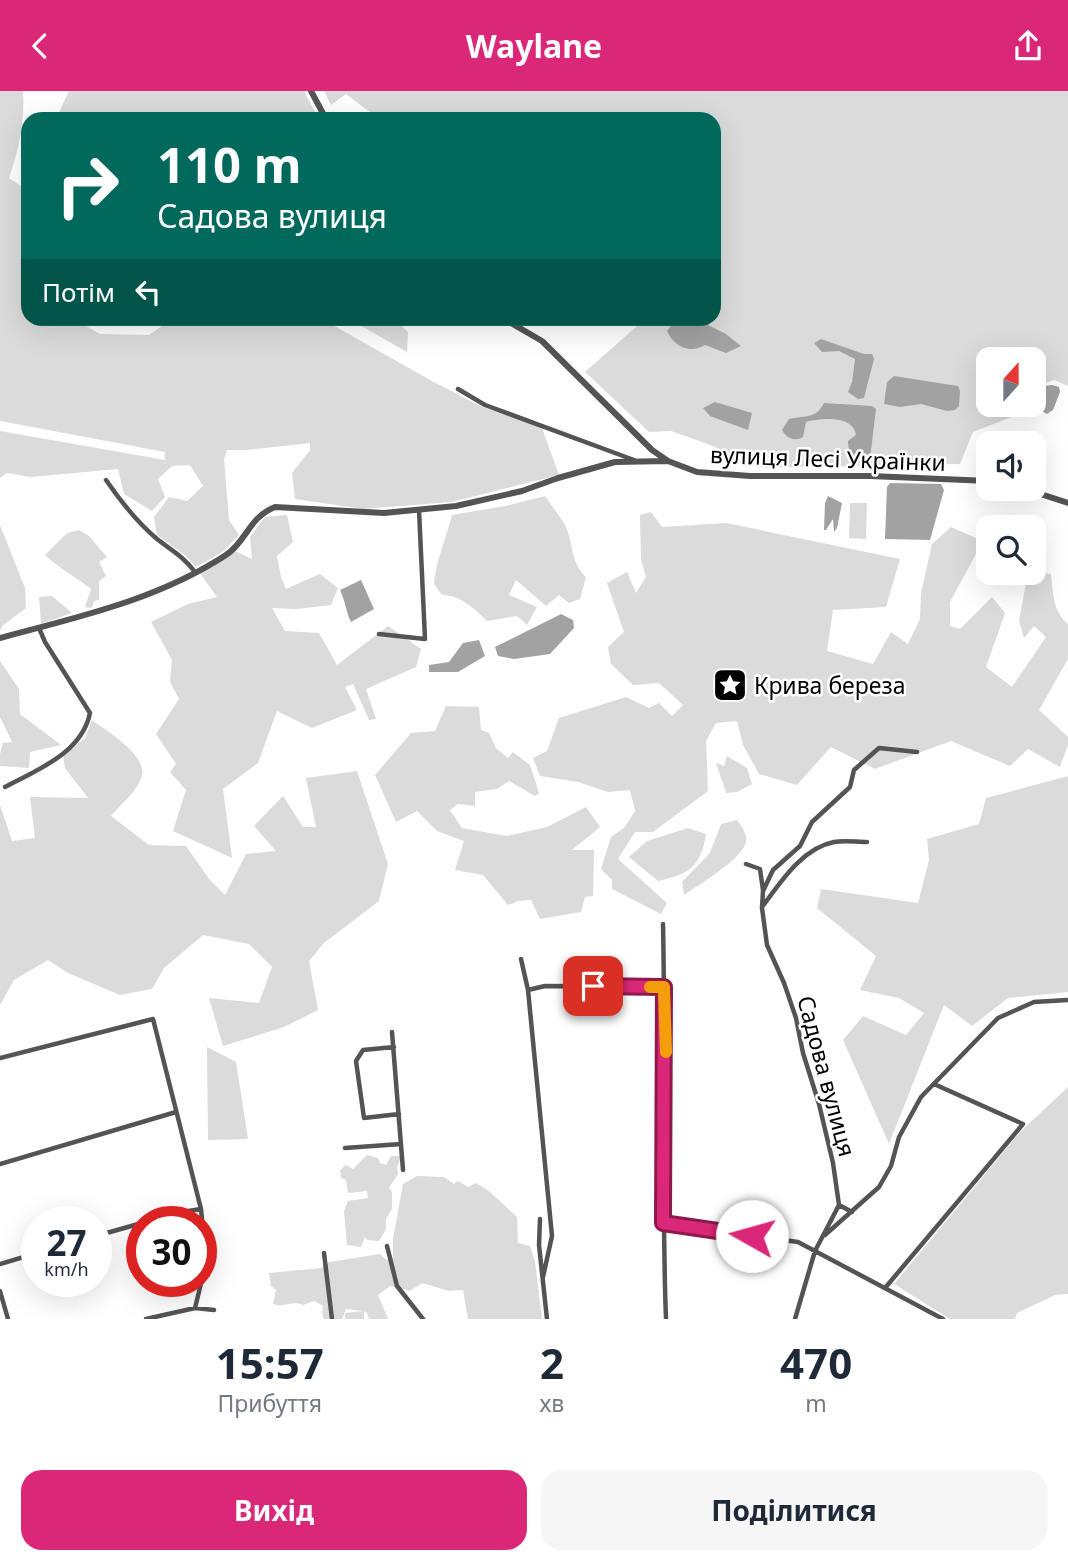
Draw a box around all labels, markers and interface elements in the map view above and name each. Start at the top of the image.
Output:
text: Waylane [466,24,602,67]
icon: back [21,27,59,65]
icon: share [1009,27,1047,65]
text: 110 m [157,131,302,197]
icon: right [42,140,133,231]
text: Садова вулиця [157,194,387,237]
icon: left [129,273,167,311]
text: Потім [42,274,115,310]
north arrow [976,347,1046,417]
map controls [976,347,1046,585]
button: sound [976,431,1046,501]
street label: вулиця Лесі Українки [710,438,946,478]
button: search [976,515,1046,585]
place icon: Крива береза [711,666,749,704]
place label: Крива береза [754,669,905,701]
pin [563,956,623,1016]
icon: arrive [574,967,612,1005]
street label: Садова вулиця [790,992,864,1160]
position arrow [715,1199,789,1273]
speed limit sign: 30 [126,1206,217,1297]
text: 27 [46,1219,87,1266]
text: km/h [44,1257,89,1281]
text: 15:57 [216,1334,324,1391]
text: 2 [540,1334,564,1391]
text: 470 [780,1334,852,1391]
text: Прибуття [217,1387,322,1419]
text: хв [540,1387,564,1419]
text: m [805,1387,827,1419]
button: Вихід [21,1470,527,1550]
button: Поділитися [541,1470,1047,1550]

